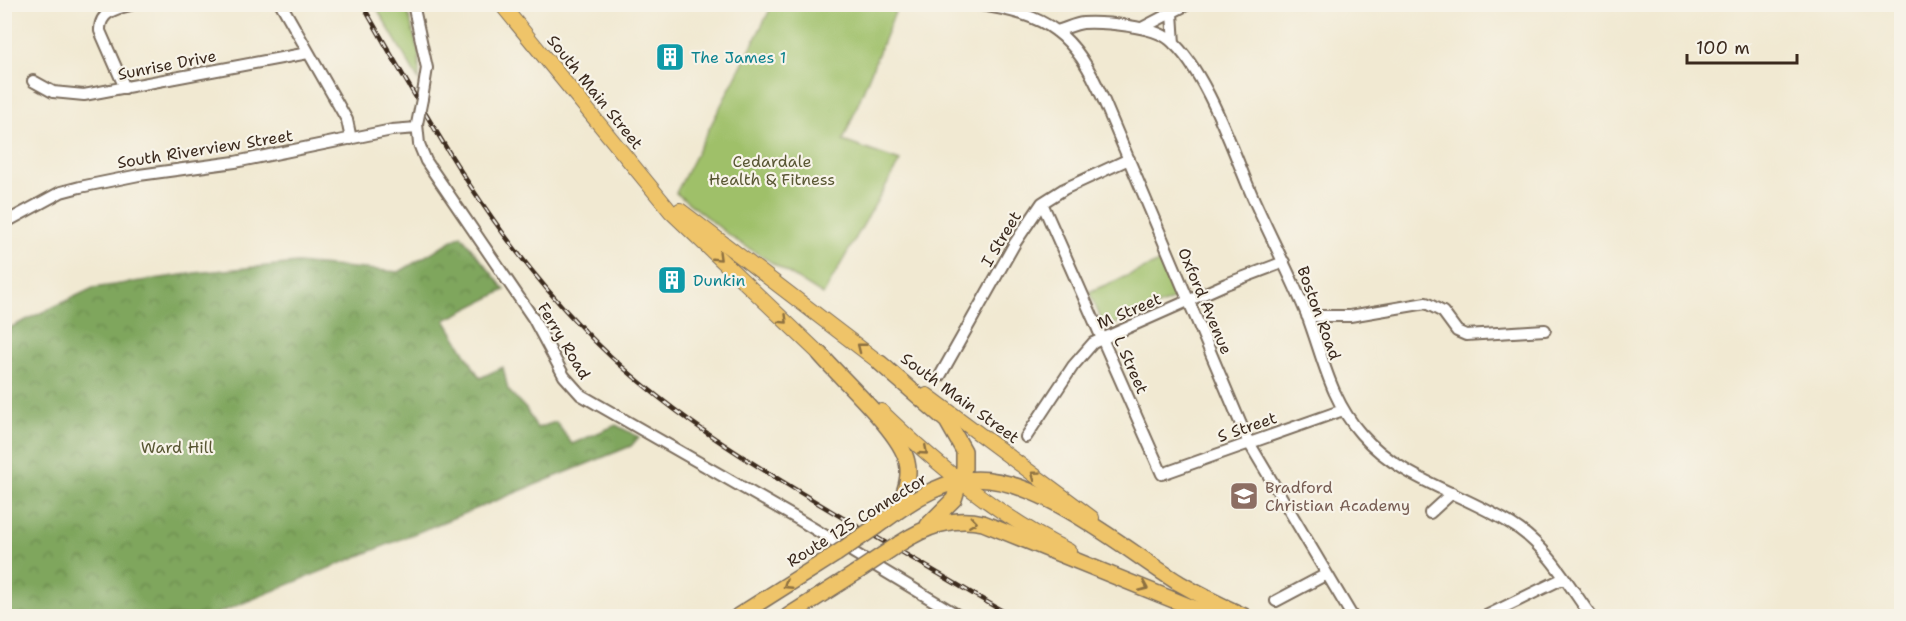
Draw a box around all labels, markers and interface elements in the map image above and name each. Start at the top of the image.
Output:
scale bar [1687,27,1796,65]
street label: South Main Street [542,30,648,154]
text: 100 m [1696,36,1750,60]
building icon: The James 1 [654,41,686,73]
street label: Sunrise Drive [116,45,218,85]
place label: The James 1 [691,47,787,68]
street label: South Riverview Street [116,125,294,173]
park label: Cedardale Health & Fitness [709,151,835,190]
street label: I Street [976,207,1026,271]
street label: Oxford Avenue [1173,245,1237,357]
one-way arrow [711,250,721,261]
street label: Boston Road [1292,263,1346,363]
building icon: Dunkin [656,264,688,296]
place label: Dunkin [693,270,746,291]
street label: M Street [1094,288,1164,334]
street label: Ferry Road [533,299,595,383]
one-way arrow [777,313,787,324]
street label: L Street [1109,333,1153,397]
one-way arrow [856,344,867,355]
street label: South Main Street [897,348,1023,448]
street label: S Street [1215,407,1279,447]
park label: Ward Hill [141,437,213,458]
one-way arrow [917,444,928,455]
street label: Route 125 Connector [783,468,931,572]
one-way arrow [1030,471,1041,482]
place label: Bradford Christian Academy [1265,477,1410,516]
school or university icon: Bradford Christian Academy [1228,480,1260,512]
one-way arrow [968,515,978,527]
one-way arrow [783,578,794,589]
one-way arrow [1138,580,1149,592]

